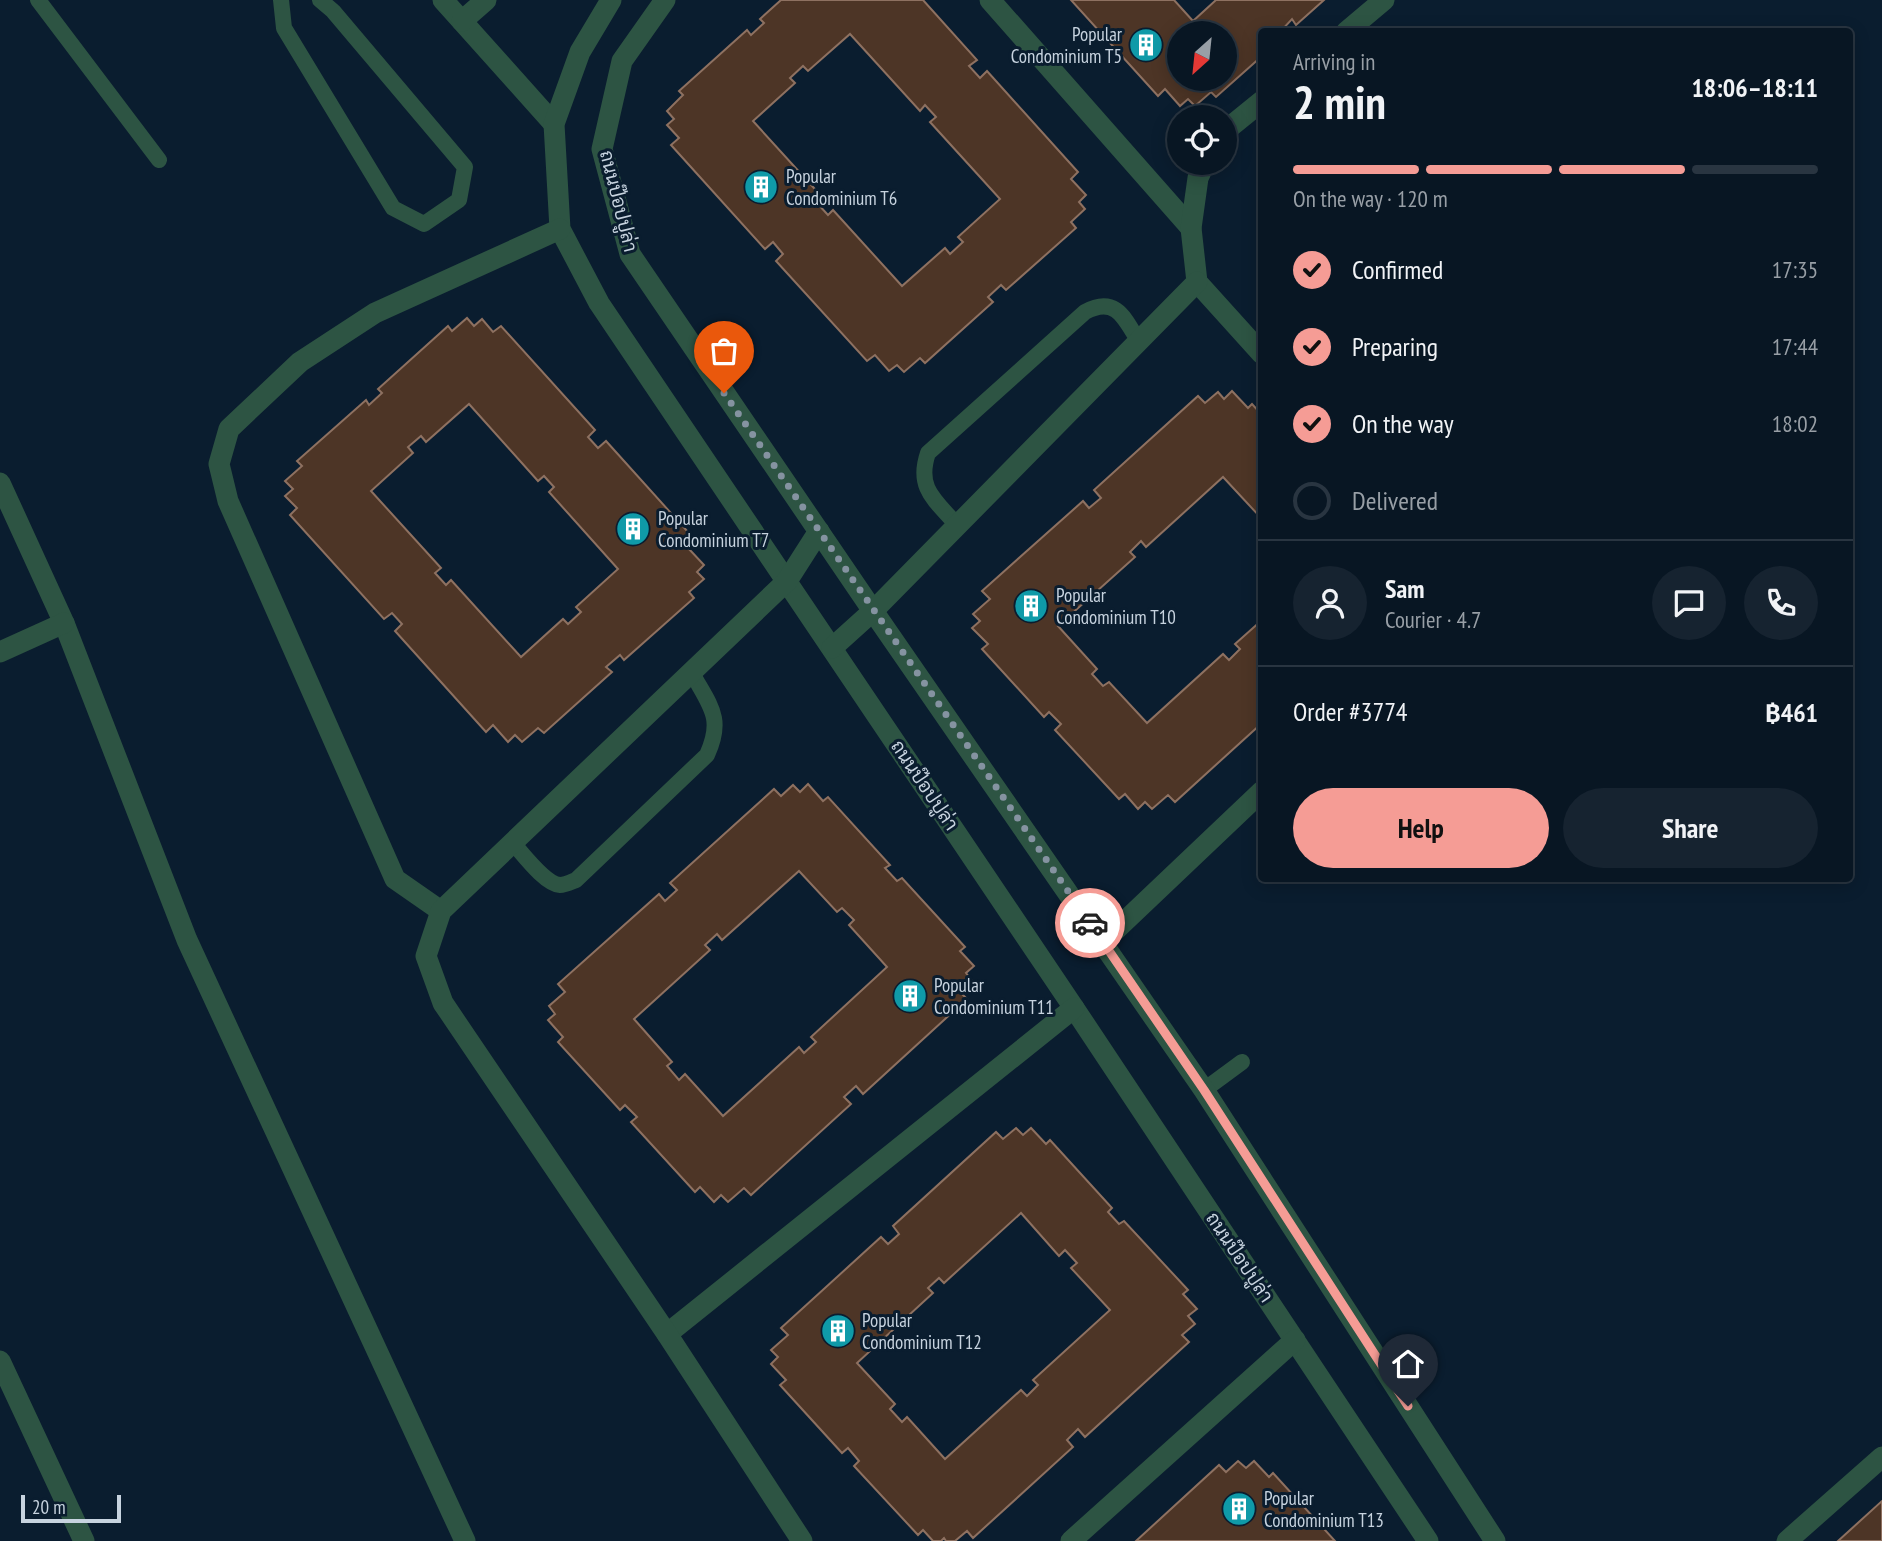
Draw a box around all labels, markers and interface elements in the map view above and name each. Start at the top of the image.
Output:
north arrow [1167,21,1237,91]
map controls [1167,21,1237,175]
place label: Popular Condominium T5 [1011,22,1123,68]
building icon: Popular Condominium T5 [1127,26,1165,64]
text: Arriving in [1293,47,1375,76]
text: 18:06–18:11 [1691,71,1818,104]
text: 2 min [1293,72,1386,132]
button: locate [1167,105,1237,175]
street label: ถนนป๊อปปูล่า [593,148,643,255]
place label: Popular Condominium T6 [786,164,897,210]
building icon: Popular Condominium T6 [742,168,780,206]
text: On the way · 120 m [1293,184,1448,213]
icon: check [1293,251,1331,289]
text: Confirmed [1352,253,1443,286]
text: 17:35 [1772,255,1818,284]
pin [694,321,754,393]
icon: check [1293,328,1331,366]
text: Preparing [1352,330,1438,363]
icon: bag [705,332,743,370]
text: 17:44 [1772,332,1818,361]
icon: check [1293,405,1331,443]
text: On the way [1352,407,1454,440]
text: 18:02 [1772,409,1818,438]
text: Delivered [1352,484,1438,517]
place label: Popular Condominium T7 [658,506,769,552]
building icon: Popular Condominium T7 [614,510,652,548]
button: person [1293,566,1367,640]
button: chat [1652,566,1726,640]
button: phone [1744,566,1818,640]
text: Sam [1385,572,1424,605]
place label: Popular Condominium T10 [1056,583,1176,629]
building icon: Popular Condominium T10 [1012,587,1050,625]
text: Courier · 4.7 [1385,605,1481,634]
text: Order #3774 [1293,695,1408,728]
text: ฿461 [1765,696,1818,729]
street label: ถนนป๊อปปูล่า [884,735,964,836]
button: Help [1293,788,1549,868]
button: Share [1563,788,1818,868]
courier [1055,888,1125,958]
icon: car [1071,904,1109,942]
place label: Popular Condominium T11 [934,973,1054,1019]
building icon: Popular Condominium T11 [891,977,929,1015]
street label: ถนนป๊อปปูล่า [1199,1207,1279,1308]
place label: Popular Condominium T12 [862,1308,982,1354]
building icon: Popular Condominium T12 [819,1312,857,1350]
pin [1378,1334,1438,1406]
icon: home [1389,1345,1427,1383]
place label: Popular Condominium T13 [1264,1486,1384,1532]
building icon: Popular Condominium T13 [1220,1490,1258,1528]
scale bar [21,1492,121,1524]
text: 20 m [32,1495,66,1519]

